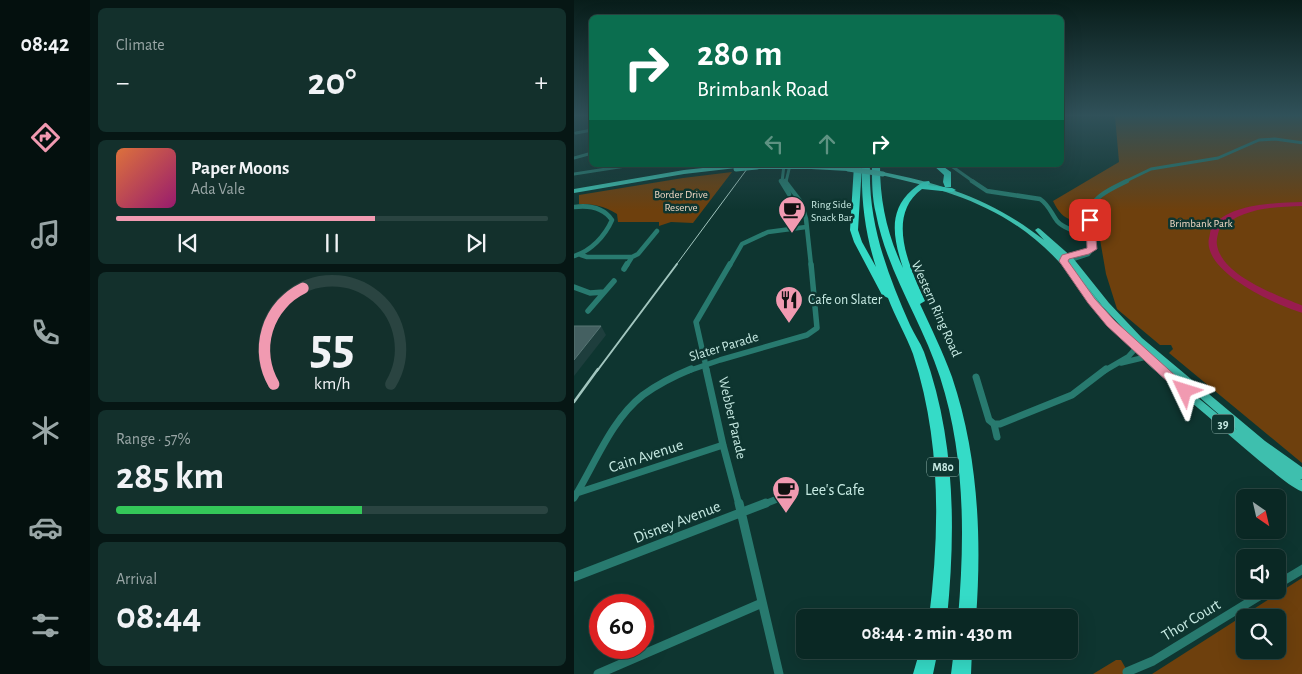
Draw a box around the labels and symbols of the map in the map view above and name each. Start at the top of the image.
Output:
park label: Border Drive Reserve [654,189,708,213]
cafe icon: Ring Side Snack Bar [777,195,807,234]
place label: Ring Side Snack Bar [811,199,853,223]
pin [1069,199,1111,241]
park label: Brimbank Park [1170,218,1232,229]
street label: Western Ring Road [909,259,963,359]
restaurant icon: Cafe on Slater [774,285,804,324]
place label: Cafe on Slater [808,293,883,307]
street label: Slater Parade [688,330,760,364]
position arrow [1158,364,1210,416]
street label: Webber Parade [716,376,748,460]
road number: 39 [1212,414,1234,434]
street label: Cain Avenue [607,436,685,476]
road number: M80 [927,458,959,477]
cafe icon: Lee's Cafe [771,475,801,514]
place label: Lee's Cafe [805,482,865,498]
north arrow [1236,489,1286,539]
street label: Disney Avenue [631,498,723,547]
speed limit sign: 60 [589,594,654,659]
street label: Thor Court [1159,596,1223,644]

